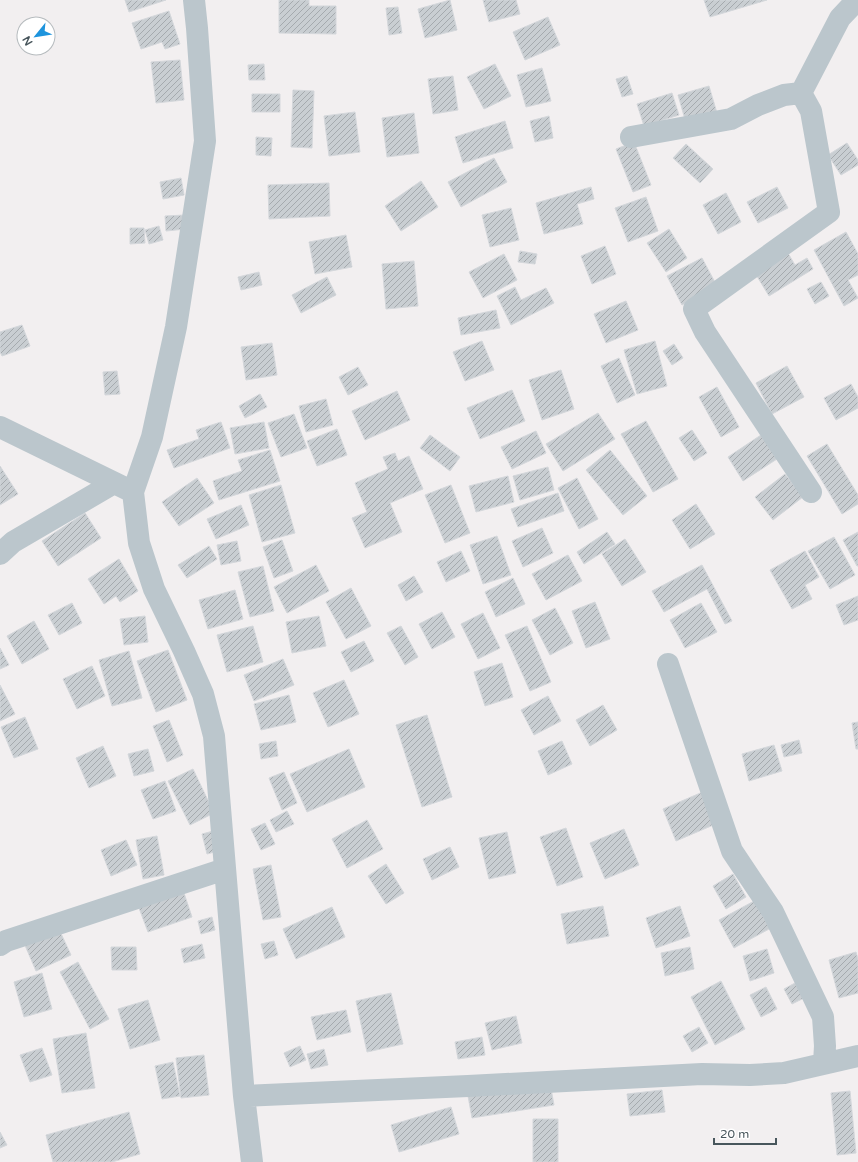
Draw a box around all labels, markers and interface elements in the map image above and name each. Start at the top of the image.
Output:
north arrow [16,16,56,56]
text: N [20,34,36,48]
scale bar [714,1120,776,1146]
text: 20 m [720,1127,749,1141]

